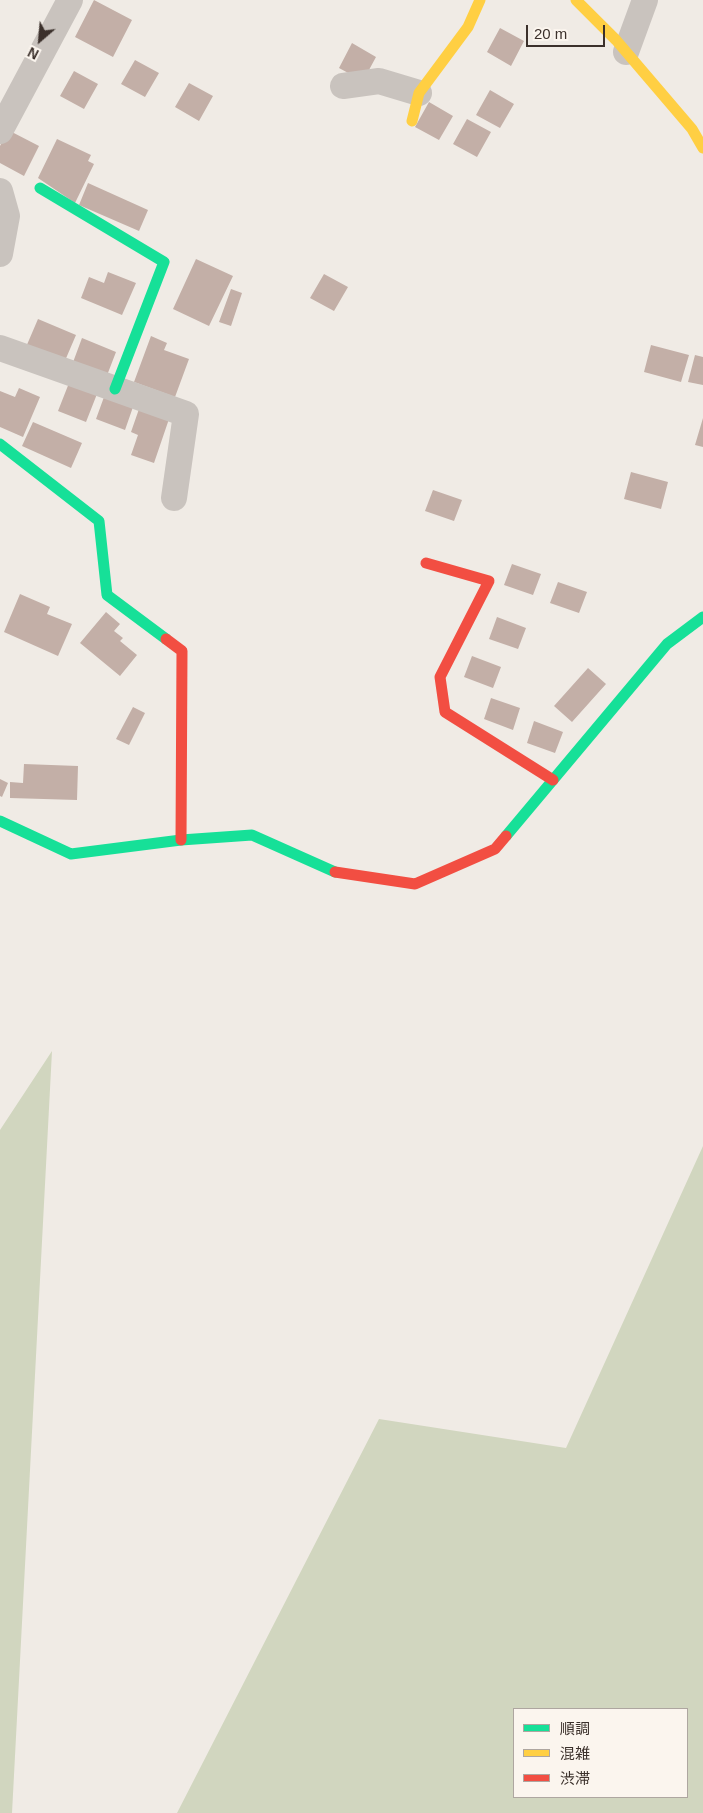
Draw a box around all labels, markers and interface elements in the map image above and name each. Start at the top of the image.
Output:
north arrow [15,15,65,65]
scale bar [528,15,607,47]
text: 20 m [534,25,567,42]
text: N [25,44,41,63]
legend [513,1708,688,1798]
text: 順調 [560,1720,590,1737]
text: 混雑 [560,1745,590,1762]
text: 渋滞 [560,1770,590,1787]

